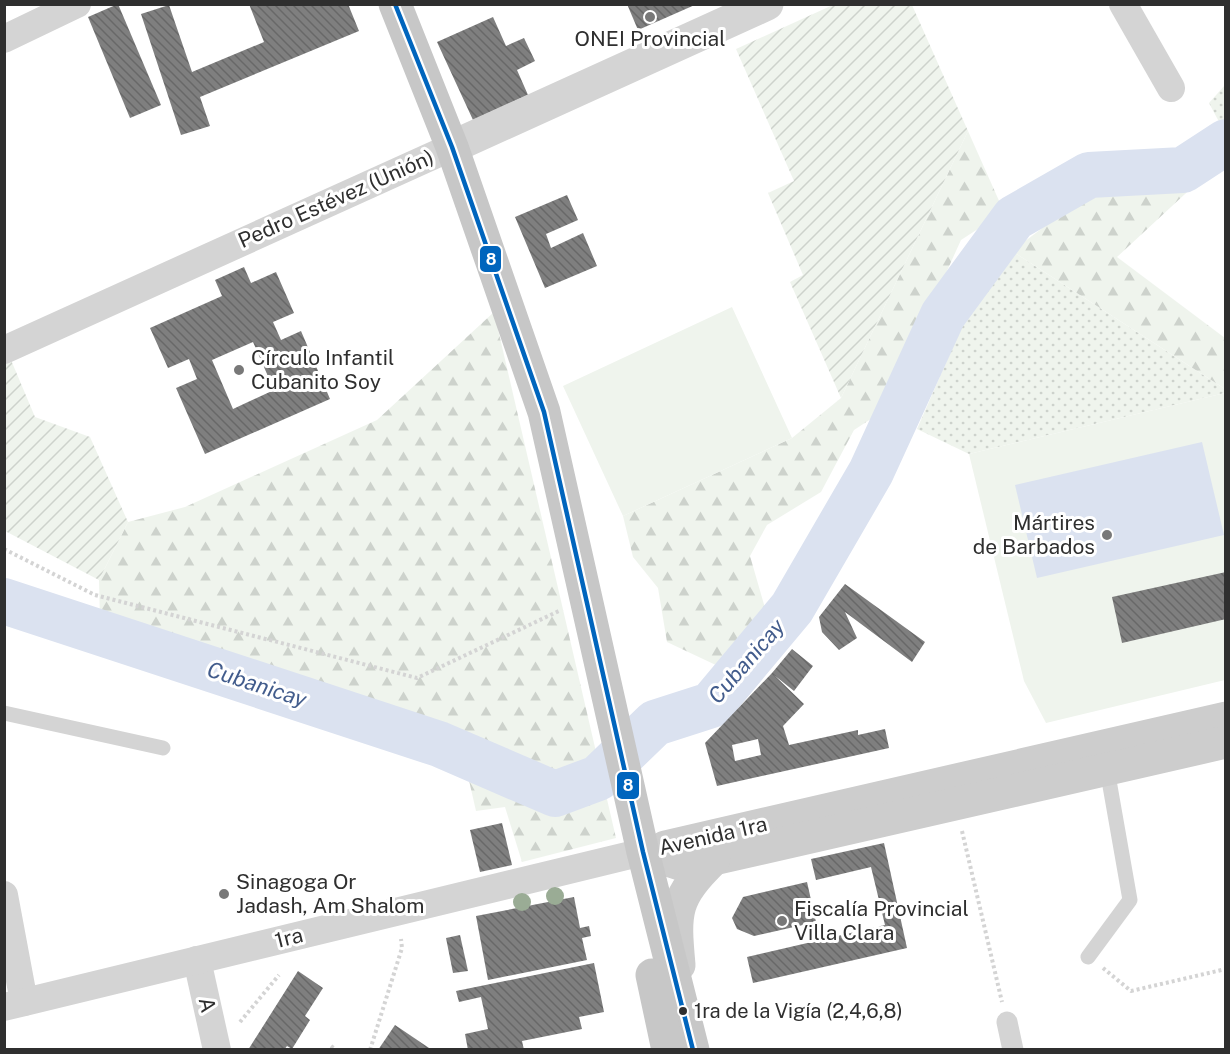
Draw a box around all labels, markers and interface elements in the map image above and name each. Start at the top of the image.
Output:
marker: ONEI Provincial [643,10,657,24]
place label: ONEI Provincial [574,26,726,51]
street label: Pedro Estévez (Unión) [234,144,437,253]
line badge: 8 [479,245,502,273]
text: 8 [486,250,497,269]
place label: Círculo Infantil Cubanito Soy [251,345,394,394]
marker: Círculo Infantil Cubanito Soy [232,363,246,377]
place label: Mártires de Barbados [973,510,1095,559]
marker: Mártires de Barbados [1100,528,1114,542]
water label: Cubanicay [702,613,790,708]
water label: Cubanicay [204,656,311,713]
line badge: 8 [616,771,640,800]
text: 8 [623,776,634,795]
street label: Avenida 1ra [656,811,770,860]
place label: Sinagoga Or Jadash, Am Shalom [236,869,424,918]
marker: Sinagoga Or Jadash, Am Shalom [217,887,231,901]
place label: Fiscalía Provincial Villa Clara [794,896,969,945]
marker: Fiscalía Provincial Villa Clara [775,914,789,928]
street label: 1ra [272,922,305,953]
street label: A [194,995,221,1015]
place label: 1ra de la Vigía (2,4,6,8) [694,999,903,1023]
marker: 1ra de la Vigía (2,4,6,8) [677,1005,689,1017]

